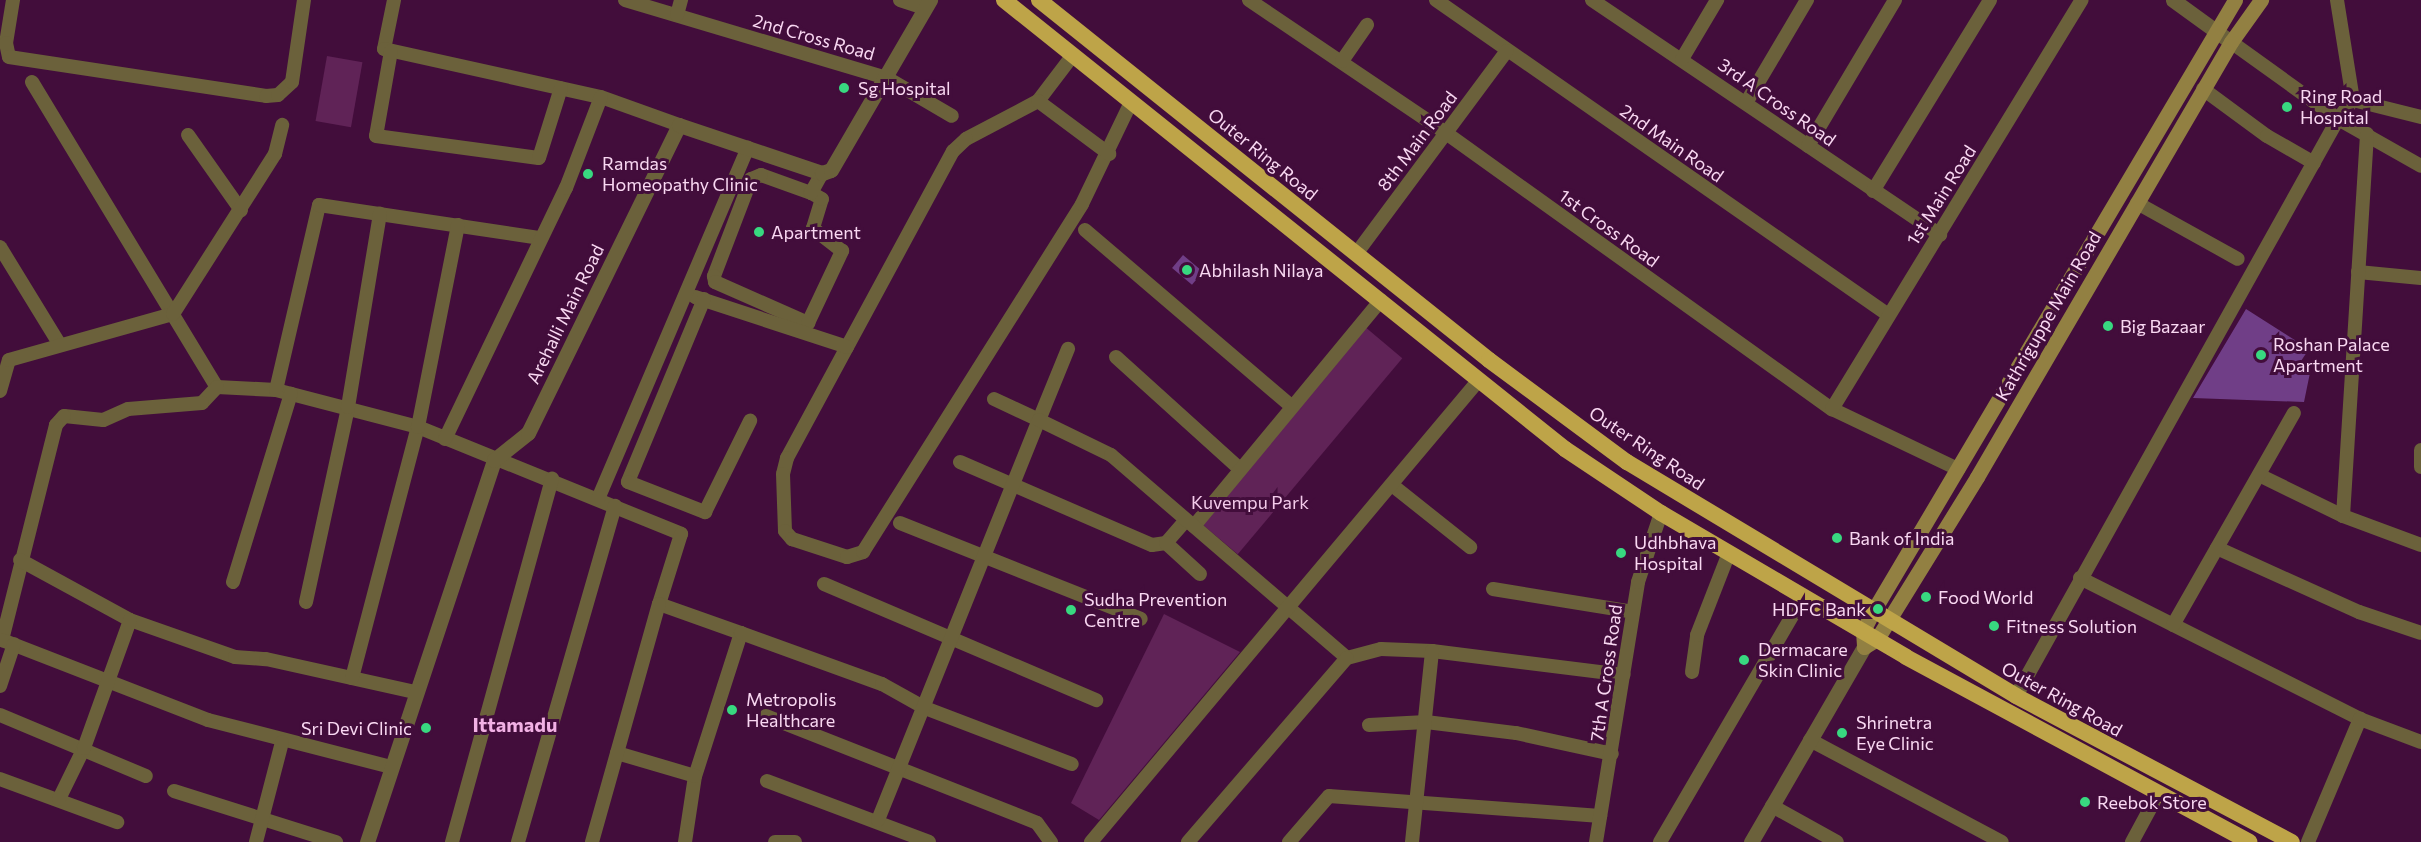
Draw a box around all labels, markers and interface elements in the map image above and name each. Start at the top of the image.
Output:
street label: 2nd Cross Road [751,9,877,65]
street label: 3rd A Cross Road [1714,53,1840,151]
place label: Sg Hospital [858,77,951,99]
marker: Sg Hospital [835,79,853,97]
place label: Ring Road Hospital [2300,86,2382,128]
street label: 8th Main Road [1373,87,1461,195]
marker: Ring Road Hospital [2278,98,2296,116]
street label: 2nd Main Road [1616,99,1728,187]
street label: Outer Ring Road [1204,103,1322,205]
street label: 1st Main Road [1902,141,1980,249]
place label: Ramdas Homeopathy Clinic [602,153,758,195]
marker: Ramdas Homeopathy Clinic [579,165,597,183]
street label: 1st Cross Road [1555,184,1663,272]
place label: Apartment [771,221,861,243]
marker: Apartment [752,225,766,239]
street label: Kathriguppe Main Road [1991,227,2105,405]
street label: Arehalli Main Road [522,241,608,387]
place label: Abhilash Nilaya [1199,259,1323,281]
marker: Abhilash Nilaya [1180,263,1194,277]
place label: Big Bazaar [2120,315,2205,337]
marker: Big Bazaar [2101,319,2115,333]
place label: Roshan Palace Apartment [2273,334,2390,376]
marker: Roshan Palace Apartment [2254,348,2268,362]
street label: Outer Ring Road [1585,401,1709,495]
park label: Kuvempu Park [1191,491,1309,513]
place label: Bank of India [1849,527,1955,549]
marker: Bank of India [1830,531,1844,545]
place label: Udhbhava Hospital [1634,532,1716,574]
marker: Udhbhava Hospital [1612,544,1630,562]
place label: Food World [1938,586,2033,608]
place label: Sudha Prevention Centre [1084,589,1227,632]
marker: Food World [1919,590,1933,604]
place label: HDFC Bank [1772,598,1866,620]
marker: Sudha Prevention Centre [1062,601,1080,619]
marker: HDFC Bank [1871,602,1885,616]
street label: 7th A Cross Road [1586,603,1626,743]
place label: Fitness Solution [2006,615,2137,637]
marker: Fitness Solution [1987,619,2001,633]
place label: Dermacare Skin Clinic [1758,639,1848,682]
marker: Dermacare Skin Clinic [1735,651,1753,669]
street label: Outer Ring Road [1998,657,2126,741]
place label: Metropolis Healthcare [746,689,836,732]
marker: Metropolis Healthcare [723,701,741,719]
district label: Ittamadu [473,712,557,736]
place label: Shrinetra Eye Clinic [1856,712,1934,754]
place label: Sri Devi Clinic [301,717,412,739]
marker: Sri Devi Clinic [417,719,435,737]
marker: Shrinetra Eye Clinic [1833,724,1851,742]
place label: Reebok Store [2097,791,2207,813]
marker: Reebok Store [2078,795,2092,809]

